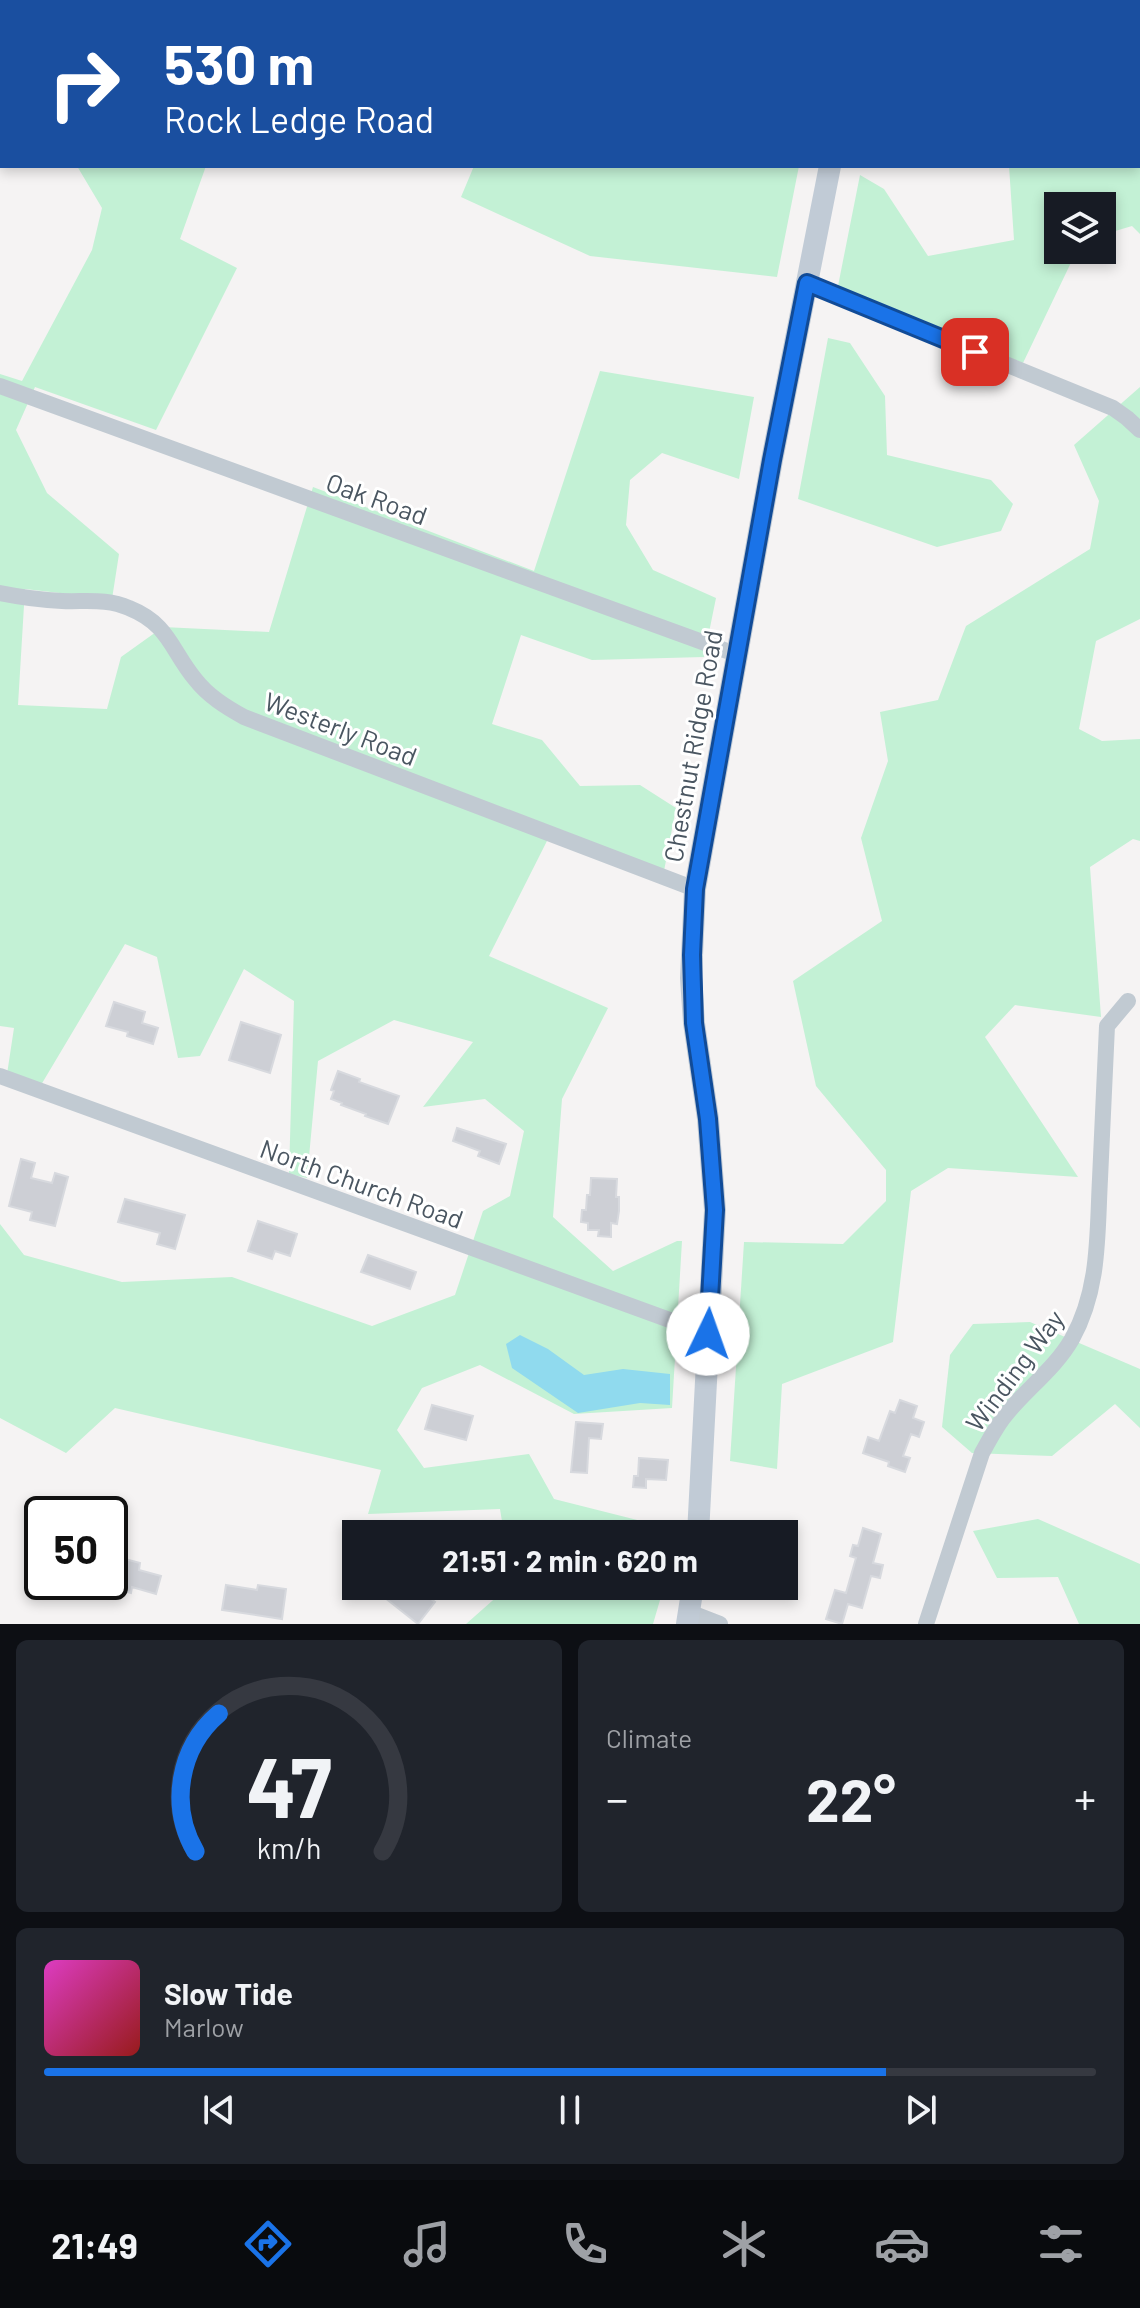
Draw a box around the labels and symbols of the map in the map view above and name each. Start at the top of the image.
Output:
pin [941,318,1009,386]
street label: Oak Road [322,465,432,531]
street label: Chestnut Ridge Road [656,628,728,864]
street label: Westerly Road [260,685,422,771]
street label: North Church Road [256,1132,468,1234]
position arrow [666,1292,750,1376]
street label: Winding Way [958,1303,1070,1437]
speed limit sign: 50 [24,1496,128,1600]

